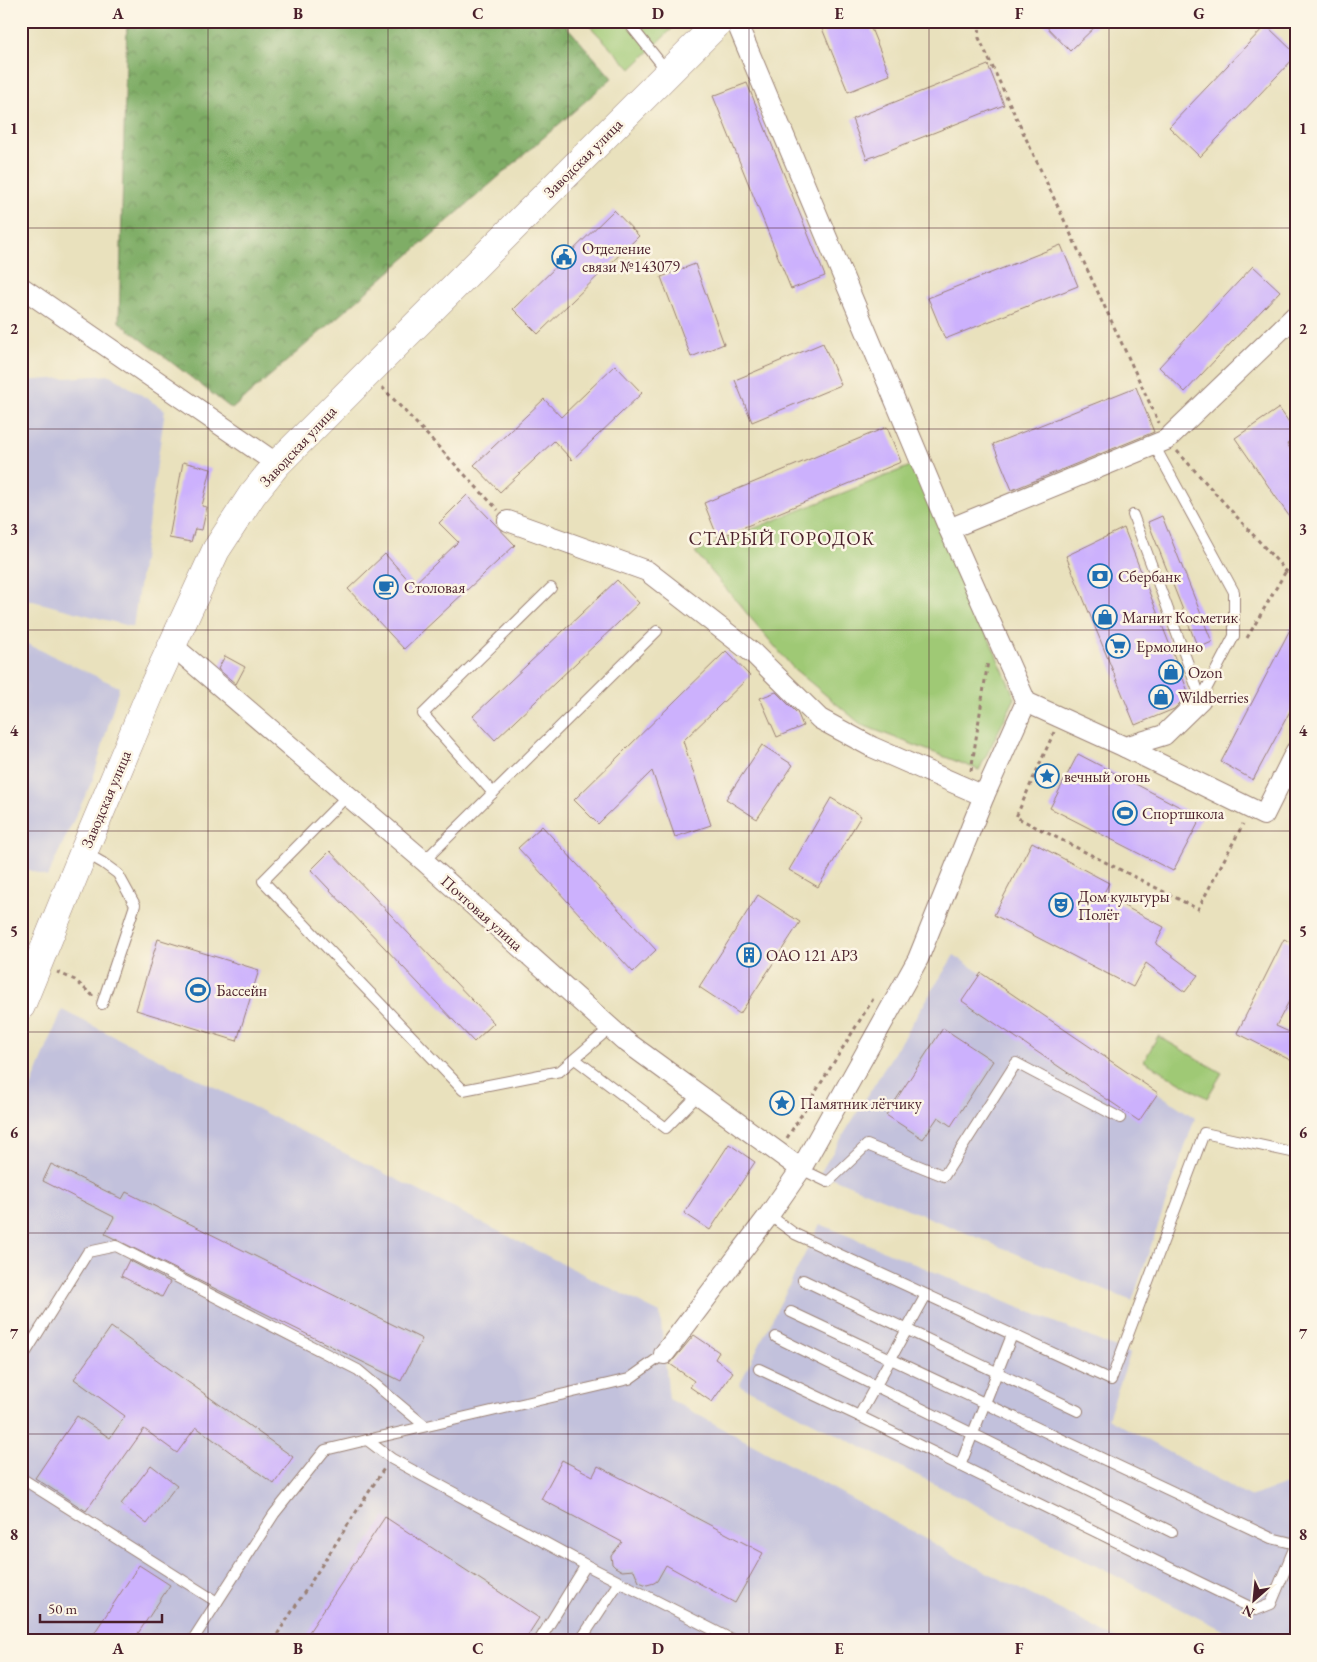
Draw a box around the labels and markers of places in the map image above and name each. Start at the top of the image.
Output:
place label: Отделение связи №143079 [582,238,680,277]
public building icon: Отделение связи №143079 [551,244,577,270]
bank icon: Сбербанк [1087,563,1113,589]
place label: Сбербанк [1118,566,1181,587]
cafe icon: Столовая [373,574,399,600]
place label: Столовая [404,577,465,598]
shop icon: Магнит Косметик [1092,604,1118,630]
place label: Магнит Косметик [1122,607,1239,628]
supermarket icon: Ермолино [1105,633,1131,659]
place label: Ермолино [1136,636,1203,657]
shop icon: Ozon [1158,659,1184,685]
place label: Ozon [1188,662,1223,683]
shop icon: Wildberries [1148,684,1174,710]
place label: Wildberries [1178,687,1249,708]
place icon: вечный огонь [1034,763,1060,789]
place label: вечный огонь [1064,766,1150,787]
sports icon: Спортшкола [1112,800,1138,826]
place label: Спортшкола [1142,803,1225,824]
place label: Дом культуры Полёт [1078,886,1170,925]
theatre icon: Дом культуры Полёт [1048,892,1074,918]
building icon: OAO 121 АРЗ [736,942,762,968]
place label: OAO 121 АРЗ [766,945,858,966]
sports icon: Бассейн [185,977,211,1003]
place label: Бассейн [216,980,267,1001]
place icon: Памятник лётчику [769,1090,795,1116]
place label: Памятник лётчику [800,1093,923,1114]

